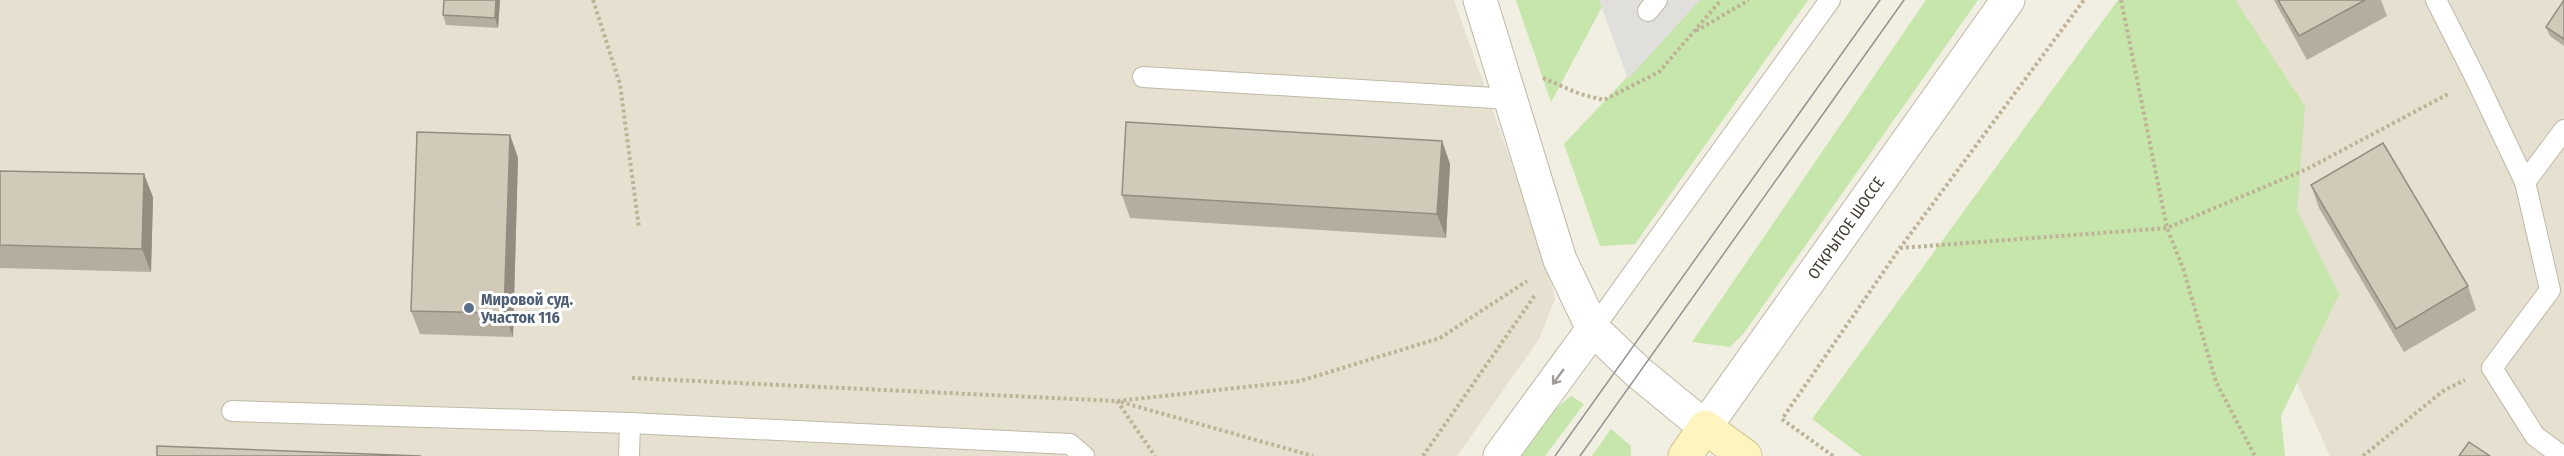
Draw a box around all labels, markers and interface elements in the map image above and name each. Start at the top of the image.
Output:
street label: ОТКРЫТОЕ ШОССЕ [1804,173,1888,283]
place label: Мировой суд. Участок 116 [480,290,573,327]
marker: Мировой суд. Участок 116 [462,301,476,315]
one-way arrow [1552,368,1564,384]

